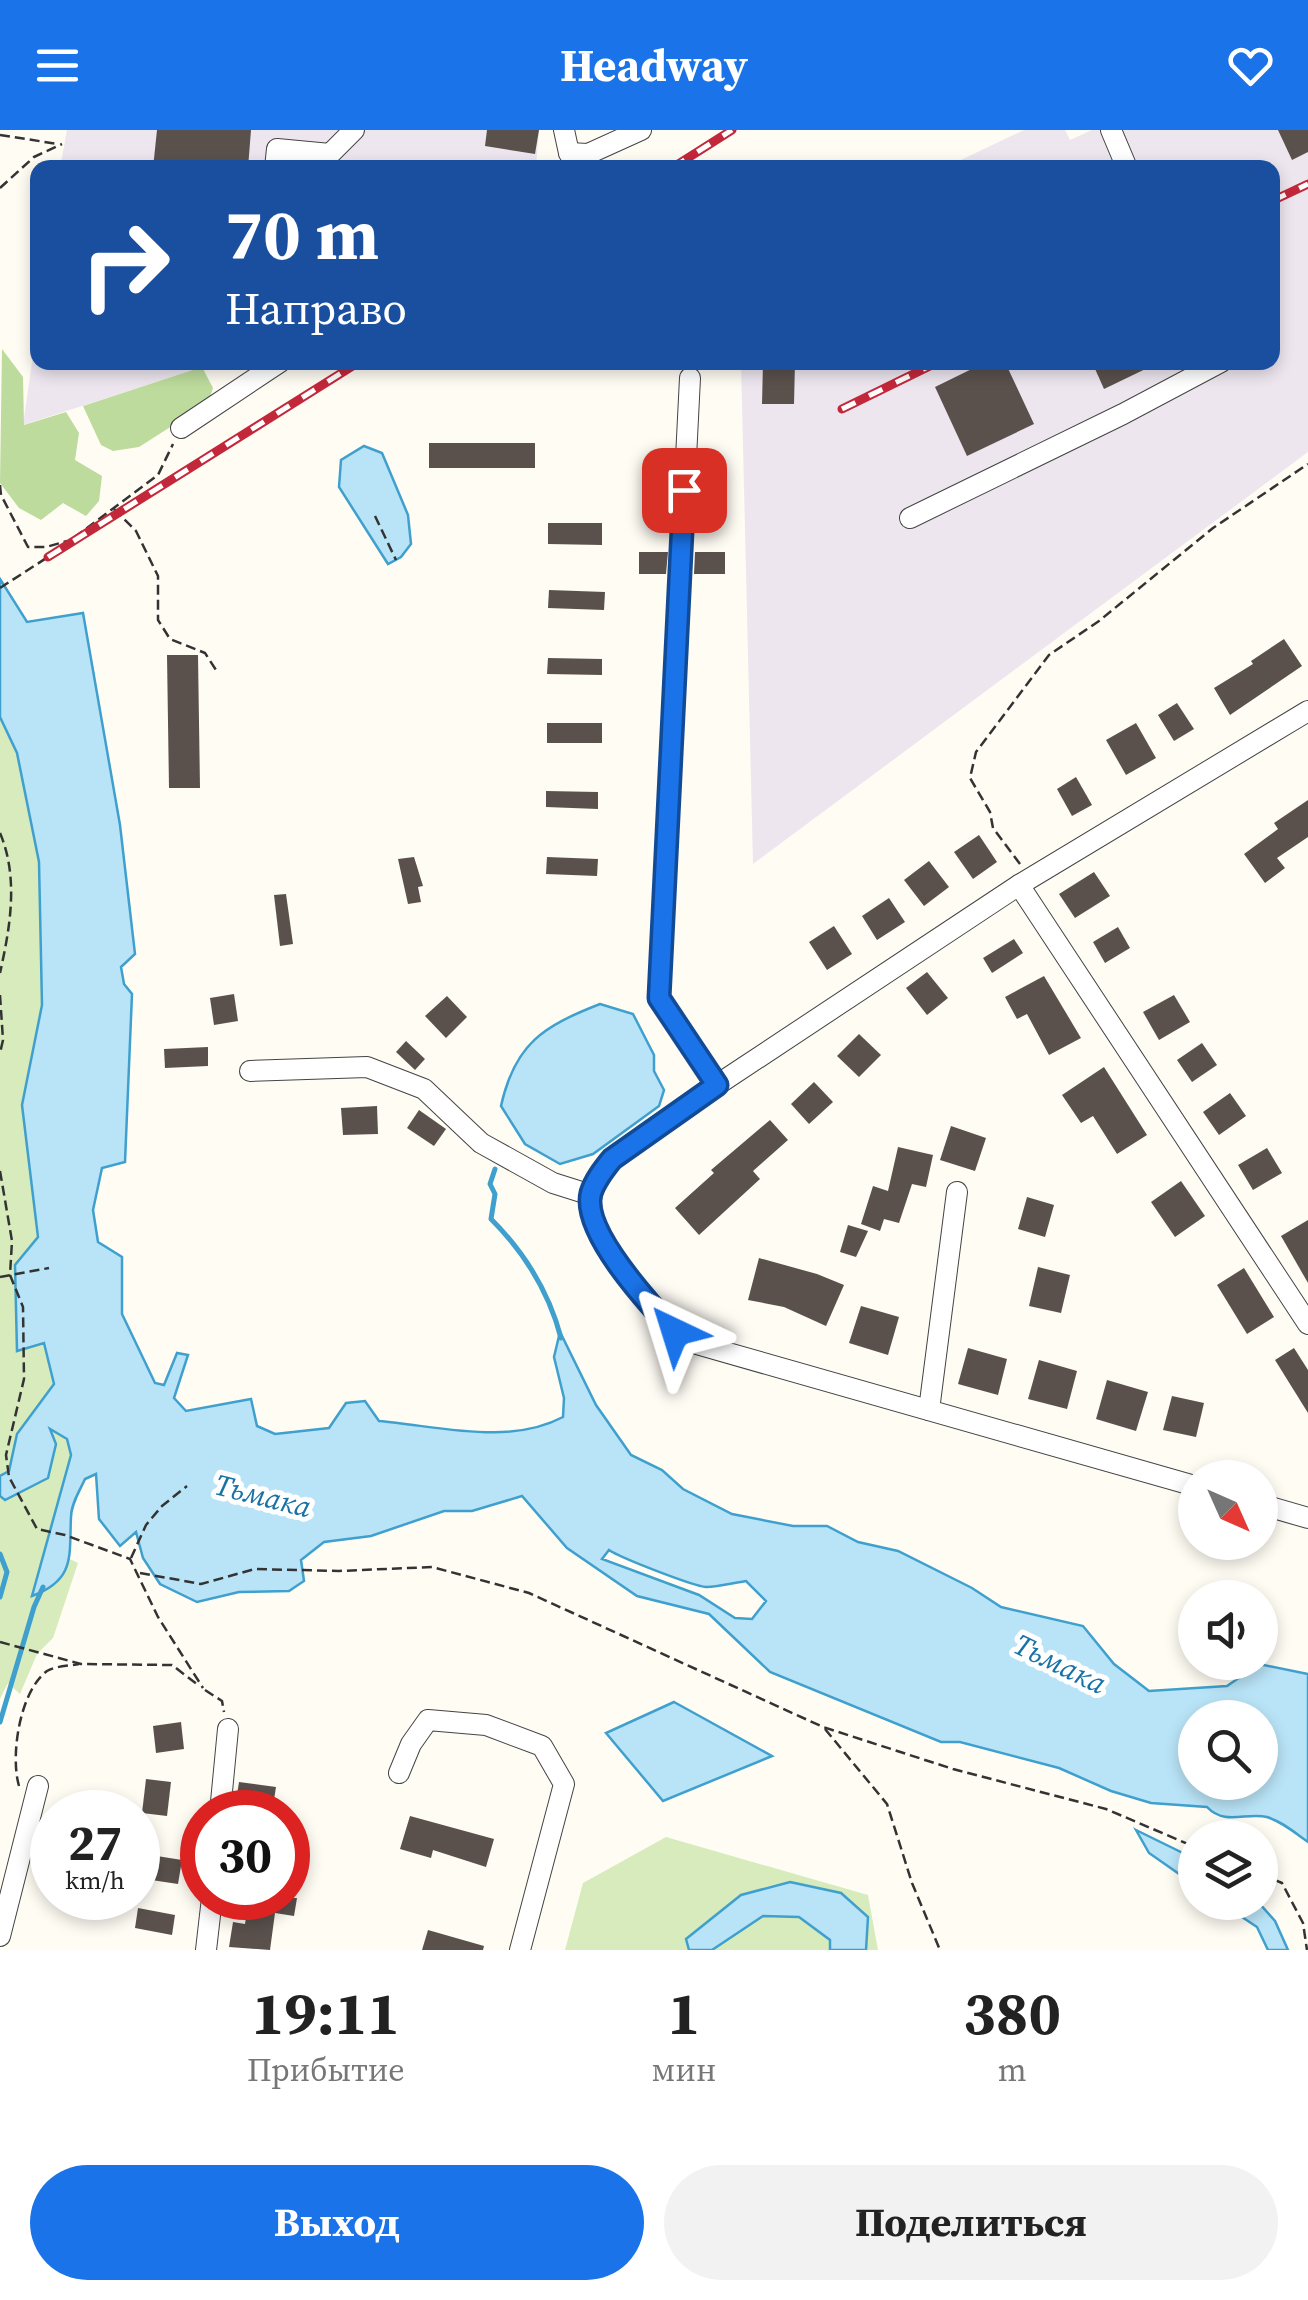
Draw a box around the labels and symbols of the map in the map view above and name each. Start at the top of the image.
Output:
pin [642,448,727,533]
position arrow [623,1280,727,1384]
north arrow [1178,1460,1278,1560]
water label: Тьмака [211,1464,316,1527]
water label: Тьмака [1007,1624,1114,1704]
speed limit sign: 30 [180,1790,310,1920]

